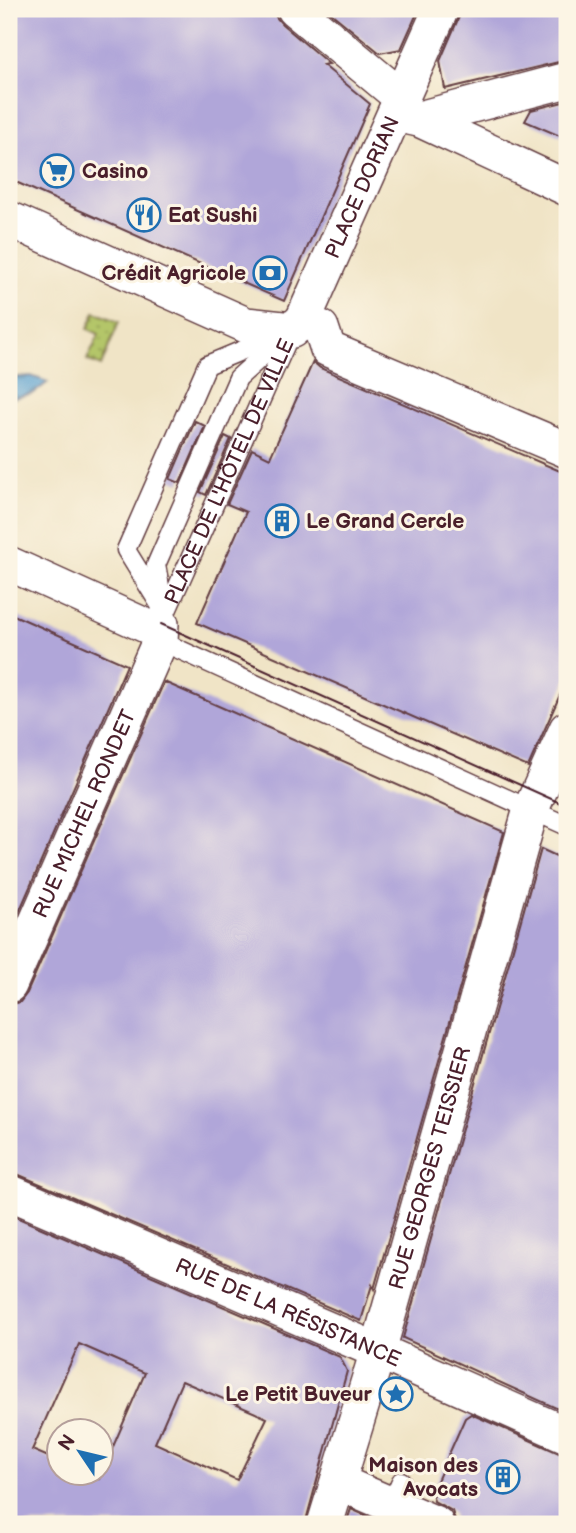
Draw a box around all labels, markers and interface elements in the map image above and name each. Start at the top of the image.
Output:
street label: PLACE DORIAN [320,112,405,263]
supermarket icon: Casino [38,152,76,190]
place label: Casino [82,159,148,184]
restaurant icon: Eat Sushi [125,196,163,234]
place label: Eat Sushi [168,203,257,228]
bank icon: Crédit Agricole [251,254,289,292]
place label: Crédit Agricole [102,261,246,286]
street label: PLACE DE L'HÔTEL DE VILLE [159,335,300,608]
building icon: Le Grand Cercle [263,502,301,540]
place label: Le Grand Cercle [306,509,464,534]
street label: RUE MICHEL RONDET [28,706,141,922]
street label: RUE GEORGES TEISSIER [384,1044,476,1292]
street label: RUE DE LA RÉSISTANCE [171,1253,405,1373]
place icon: Le Petit Buveur [377,1375,415,1413]
place label: Le Petit Buveur [225,1382,373,1407]
north arrow [46,1418,116,1488]
text: N [54,1431,81,1456]
place label: Maison des Avocats [368,1453,478,1502]
building icon: Maison des Avocats [484,1458,522,1496]

